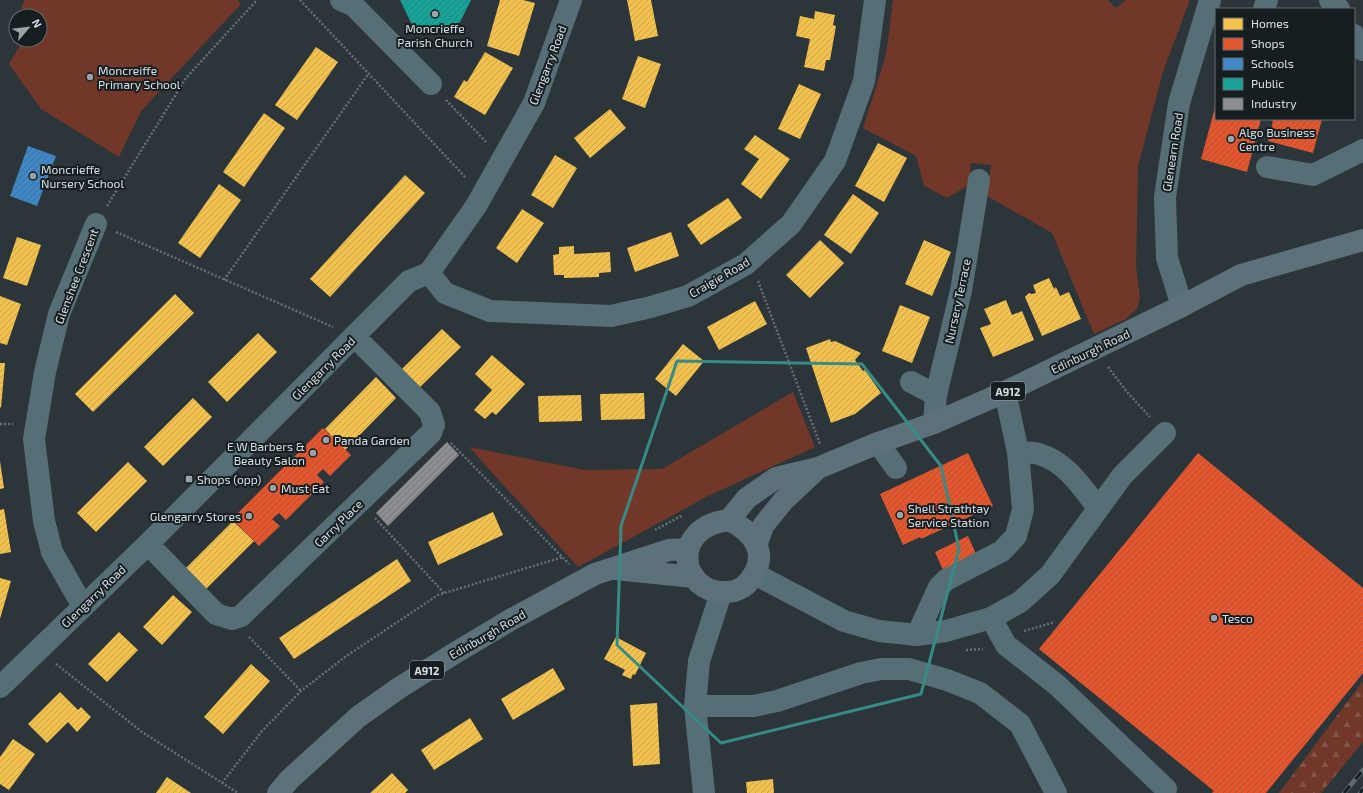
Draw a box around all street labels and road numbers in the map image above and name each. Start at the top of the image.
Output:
street label: Glengarry Road [525,23,569,107]
street label: Glenearn Road [1159,112,1185,192]
street label: Glenshee Crescent [51,226,101,326]
street label: Craigie Road [686,254,752,300]
street label: Nursery Terrace [941,257,973,345]
street label: Edinburgh Road [1048,326,1132,376]
street label: Glengarry Road [288,333,358,403]
road number: A912 [991,382,1025,400]
street label: Garry Place [311,496,365,550]
street label: Glengarry Road [58,562,128,630]
street label: Edinburgh Road [446,606,528,662]
road number: A912 [410,661,444,679]

